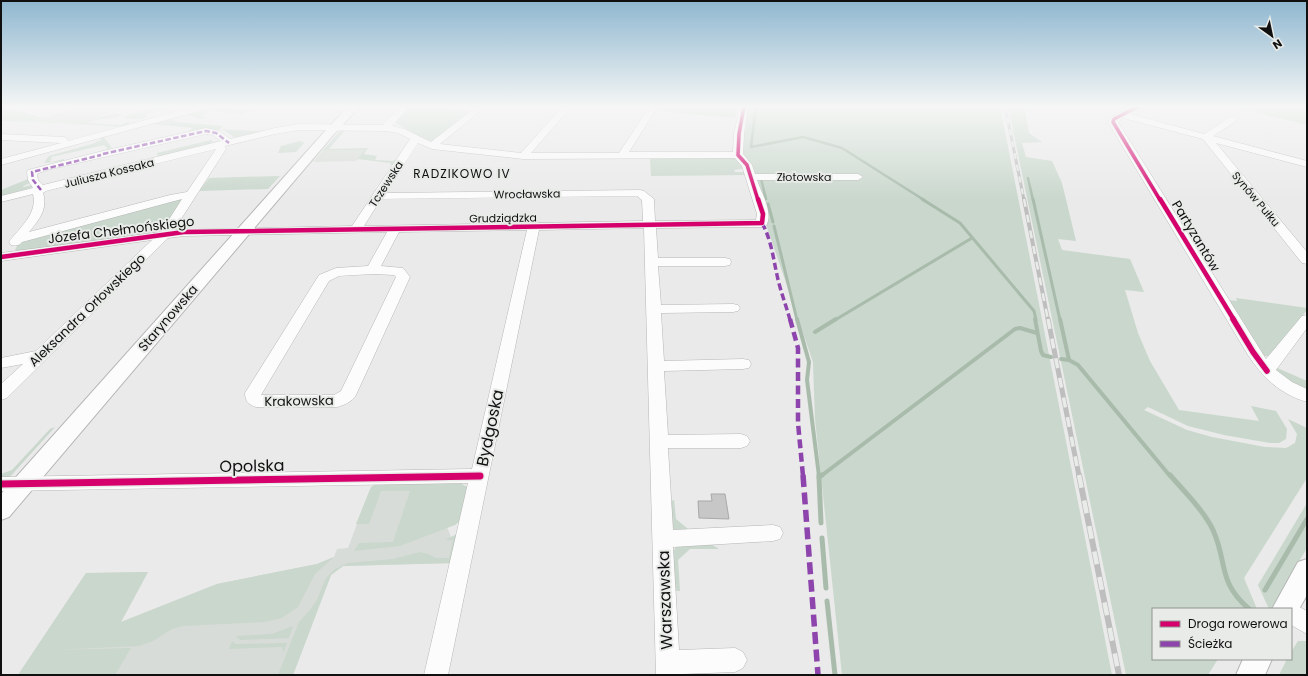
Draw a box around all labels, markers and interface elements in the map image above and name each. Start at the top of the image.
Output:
north arrow [1252,16,1292,56]
text: N [1270,35,1285,53]
street label: Juliusza Kossaka [62,154,156,192]
street label: Tczewska [365,158,407,210]
district label: RADZIKOWO IV [413,165,511,182]
street label: Synów Pułku [1228,168,1284,230]
street label: Złotowska [777,169,831,185]
street label: Wrocławska [494,185,560,203]
street label: Partyzantów [1167,197,1225,275]
street label: Grudziądzka [469,209,537,227]
street label: Józefa Chełmońskiego [47,212,195,248]
street label: Aleksandra Orłowskiego [24,249,150,371]
street label: Starynowska [134,280,202,356]
street label: Bydgoska [471,387,509,469]
street label: Krakowska [264,391,334,411]
street label: Opolska [219,454,285,478]
street label: Warszawska [652,550,678,650]
legend [1152,608,1292,660]
text: Droga rowerowa [1188,615,1288,632]
text: Ścieżka [1188,635,1232,652]

